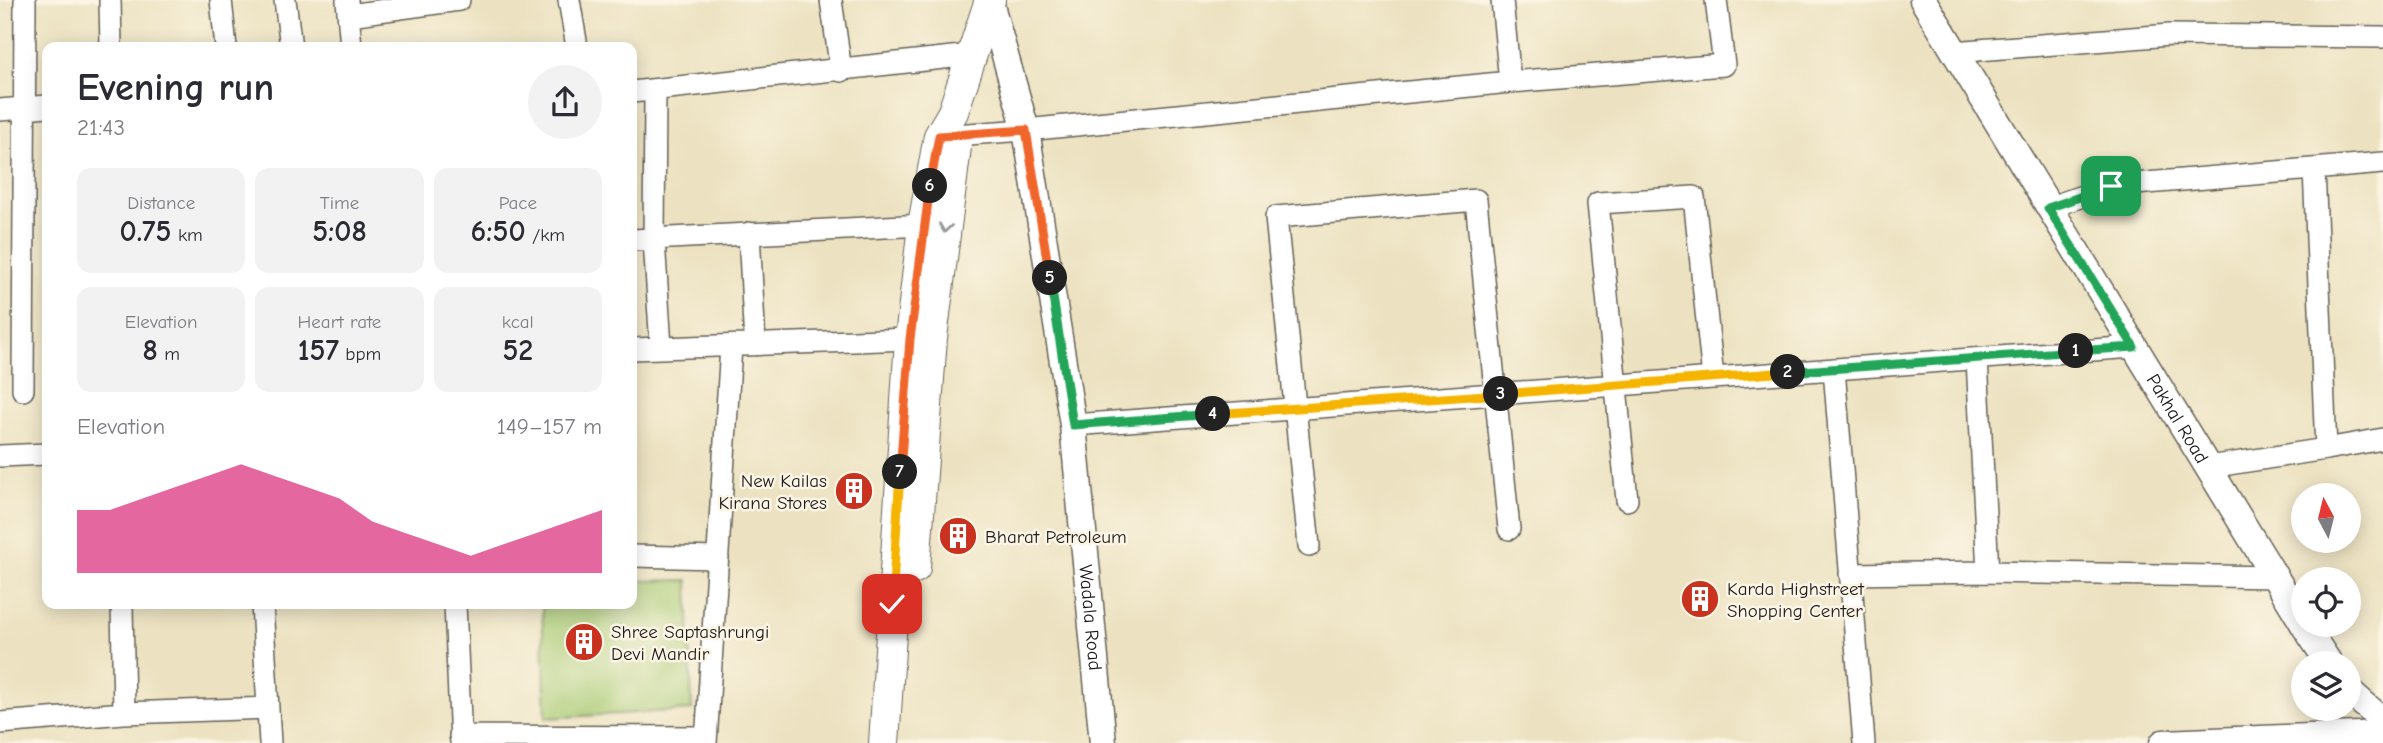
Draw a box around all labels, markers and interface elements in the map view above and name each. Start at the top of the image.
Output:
button: share [528,65,602,139]
text: Evening run [77,66,274,110]
text: 21:43 [77,114,125,141]
pin [2081,156,2141,216]
icon: arrive [2092,167,2130,205]
pin: 6 [912,168,948,204]
text: 6 [925,174,934,196]
text: Distance [127,192,195,214]
text: Time [320,192,359,214]
text: Pace [499,192,537,214]
text: 0.75 [120,214,172,249]
text: 5:08 [312,214,367,249]
text: 6:50 [471,214,526,249]
one-way arrow [938,222,953,234]
text: km [172,224,203,246]
text: /km [526,224,565,246]
pin: 5 [1032,260,1068,296]
text: 5 [1044,266,1055,288]
text: Elevation [125,311,198,333]
text: Heart rate [298,311,381,333]
text: kcal [502,311,534,333]
text: 8 [142,333,158,368]
text: 157 [298,333,339,368]
text: 52 [502,333,533,368]
pin: 1 [2058,334,2094,368]
text: 1 [2072,339,2079,361]
text: m [158,343,180,365]
text: bpm [339,343,381,365]
pin: 2 [1770,354,1806,390]
text: 2 [1783,360,1792,382]
street label: Pakhal Road [2142,370,2213,467]
pin: 3 [1484,376,1518,412]
text: 3 [1496,382,1505,404]
pin: 4 [1196,396,1230,432]
text: 4 [1208,402,1217,424]
text: Elevation [77,413,165,440]
text: 149–157 m [497,413,602,440]
pin: 7 [883,454,918,490]
text: 7 [895,460,904,482]
place label: New Kailas Kirana Stores [718,470,827,514]
building icon: New Kailas Kirana Stores [833,470,875,512]
north arrow [2291,483,2361,553]
map controls [2291,483,2361,721]
building icon: Bharat Petroleum [937,515,979,557]
place label: Bharat Petroleum [985,526,1127,548]
street label: Wadala Road [1074,564,1106,671]
button: locate [2291,567,2361,637]
pin [862,574,922,634]
building icon: Karda Highstreet Shopping Center [1679,578,1721,620]
place label: Karda Highstreet Shopping Center [1727,578,1864,622]
icon: check [873,585,911,623]
building icon: Shree Saptashrungi Devi Mandir [563,621,605,663]
place label: Shree Saptashrungi Devi Mandir [611,621,769,665]
button: layers [2291,651,2361,721]

